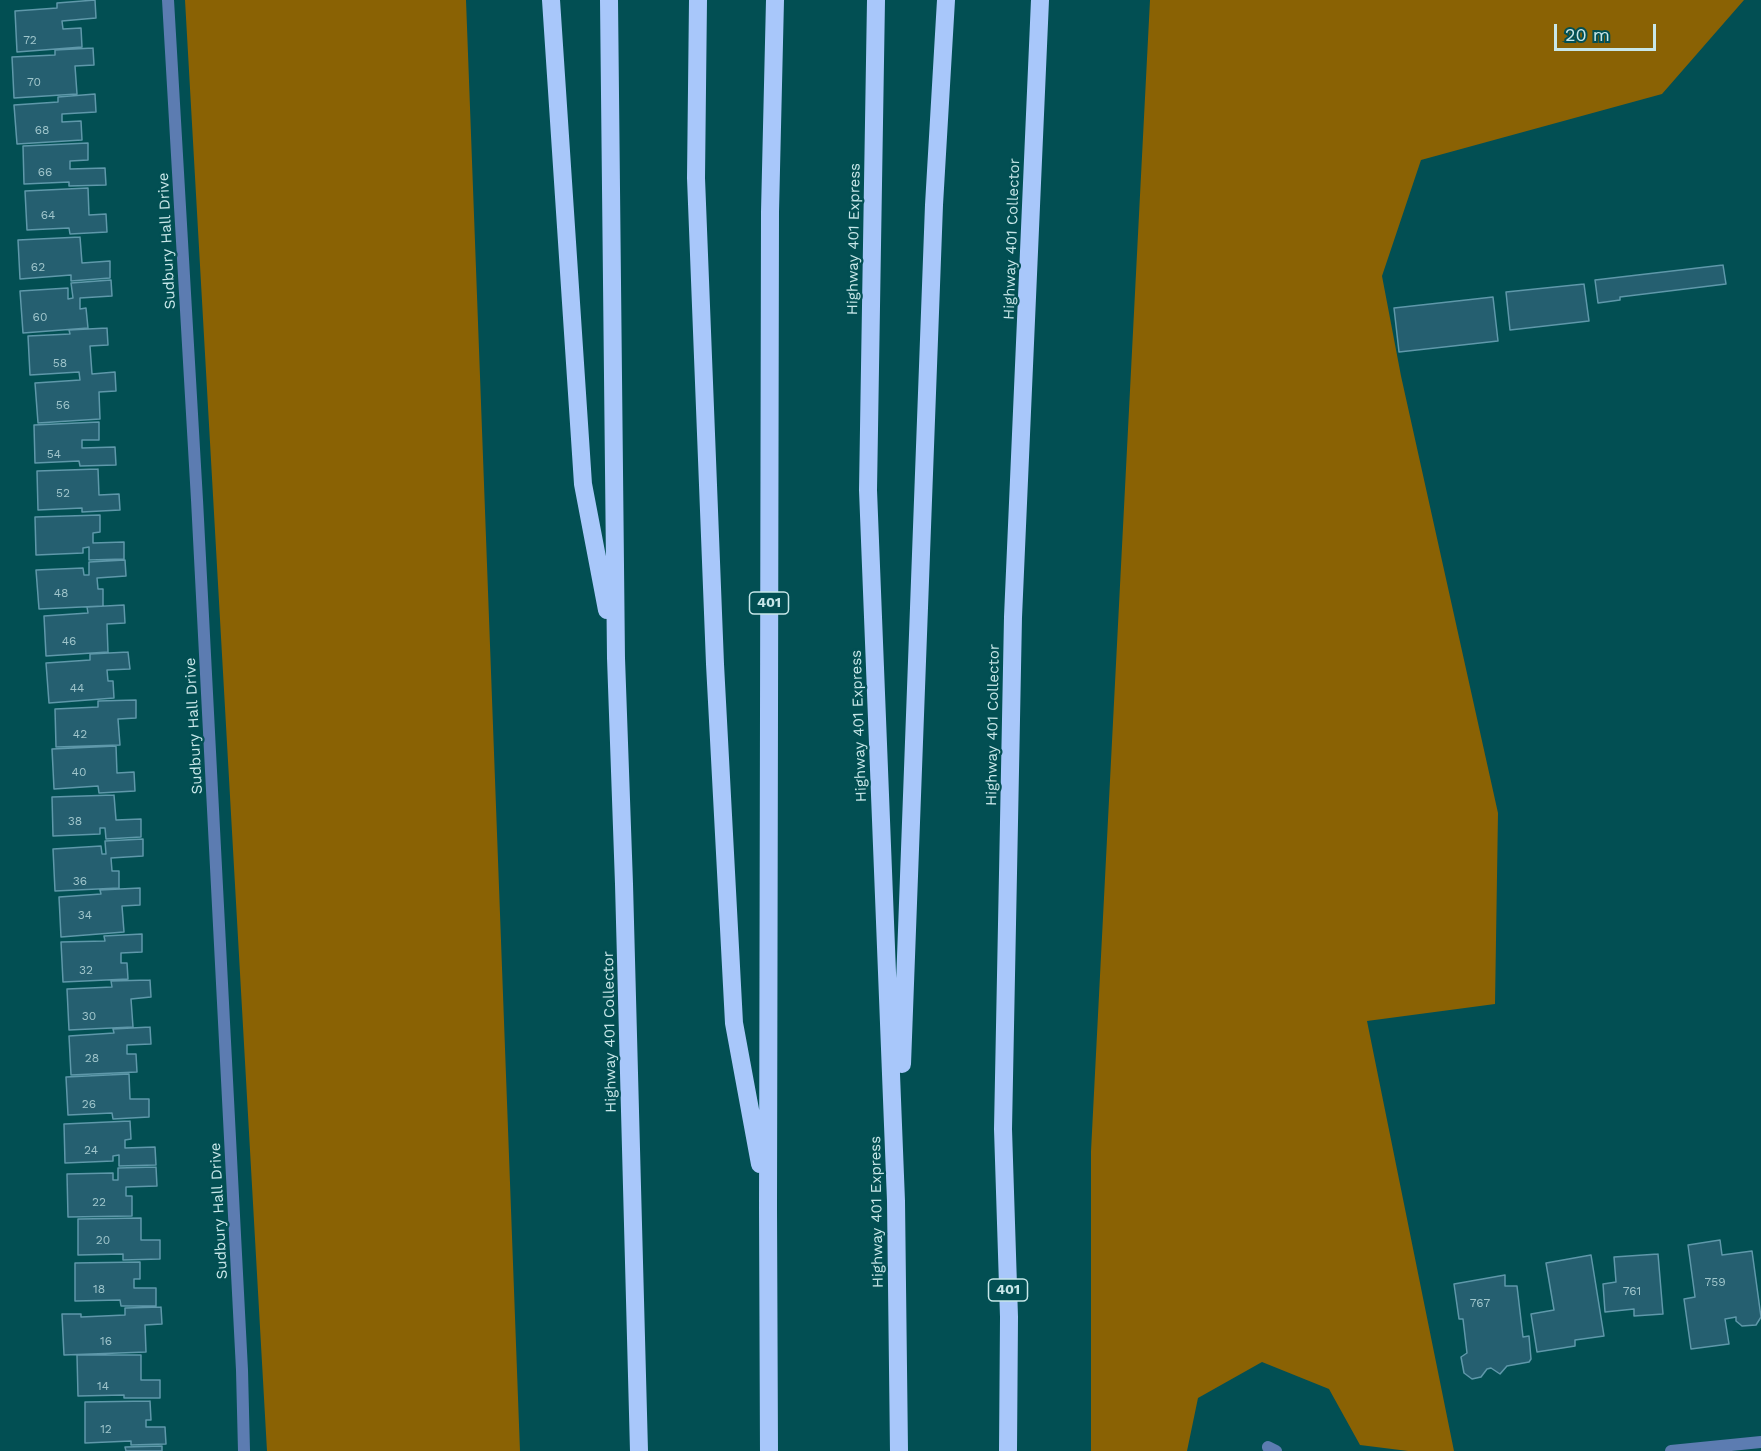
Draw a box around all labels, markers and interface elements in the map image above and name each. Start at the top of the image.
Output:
scale bar [1557,12,1659,50]
text: 20 m [1565,24,1610,45]
house number: 72 [23,33,37,47]
house number: 70 [27,75,41,89]
house number: 68 [35,123,49,137]
street label: Highway 401 Collector [1000,158,1024,320]
street label: Highway 401 Express [844,163,864,315]
house number: 66 [38,165,52,179]
street label: Sudbury Hall Drive [154,172,180,310]
house number: 64 [41,208,55,222]
house number: 62 [31,260,45,274]
house number: 60 [33,310,47,324]
house number: 58 [53,356,67,370]
house number: 56 [56,398,70,412]
house number: 54 [47,447,61,461]
house number: 52 [56,486,70,500]
house number: 48 [54,586,68,600]
road number: 401 [750,592,788,614]
house number: 46 [62,634,76,648]
street label: Highway 401 Collector [983,644,1003,806]
street label: Highway 401 Express [847,650,871,802]
street label: Sudbury Hall Drive [181,657,207,795]
house number: 44 [70,681,84,695]
house number: 42 [73,727,87,741]
house number: 40 [72,765,86,779]
house number: 38 [68,814,82,828]
house number: 36 [73,874,87,888]
house number: 34 [78,908,92,922]
street label: Highway 401 Collector [600,951,620,1113]
house number: 32 [79,963,93,977]
house number: 30 [82,1009,96,1023]
house number: 28 [85,1051,99,1065]
house number: 26 [82,1097,96,1111]
street label: Highway 401 Express [867,1136,887,1288]
street label: Sudbury Hall Drive [206,1142,232,1280]
house number: 24 [84,1143,98,1157]
house number: 22 [92,1195,106,1209]
house number: 20 [96,1233,110,1247]
house number: 759 [1704,1275,1726,1289]
road number: 401 [988,1279,1028,1301]
house number: 18 [93,1282,105,1296]
house number: 761 [1623,1284,1641,1298]
house number: 767 [1470,1296,1490,1310]
house number: 16 [100,1334,112,1348]
house number: 14 [97,1379,109,1393]
house number: 12 [100,1422,112,1436]

